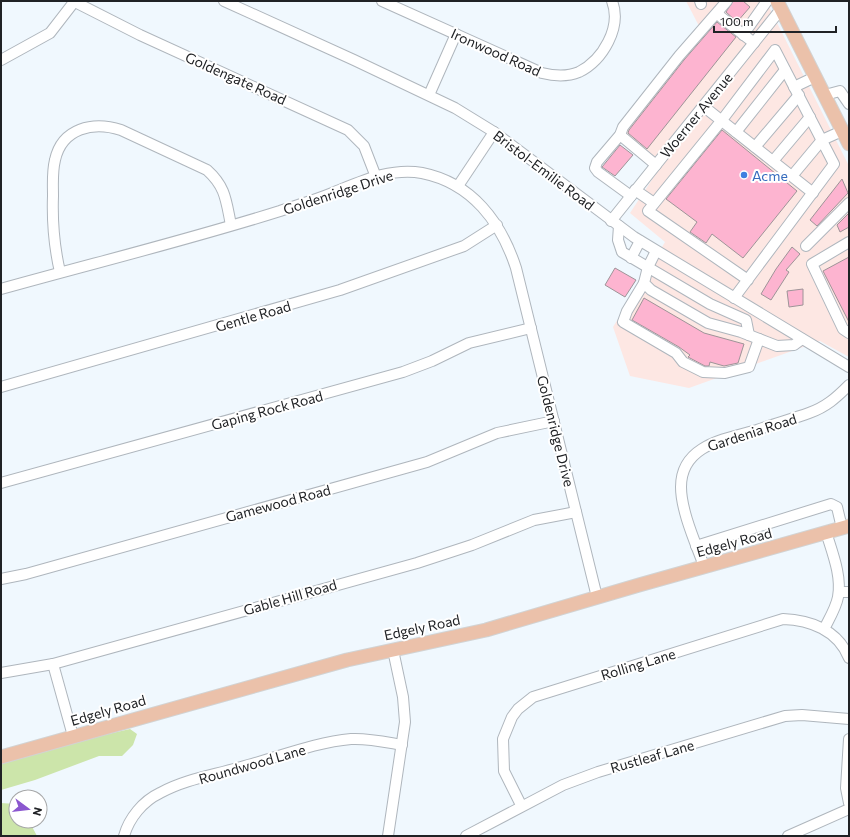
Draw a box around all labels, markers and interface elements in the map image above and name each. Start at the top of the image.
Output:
scale bar [714,8,836,34]
text: 100 m [720,14,754,28]
street label: Ironwood Road [448,25,544,79]
street label: Goldengate Road [183,48,289,108]
street label: Woerner Avenue [656,69,736,161]
street label: Bristol-Emilie Road [490,126,598,214]
street label: Goldenridge Drive [281,166,395,218]
place label: Acme [752,167,788,184]
marker: Acme [739,170,749,180]
street label: Gentle Road [213,297,293,335]
street label: Goldenridge Drive [534,373,578,489]
street label: Gaping Rock Road [209,387,325,433]
street label: Gardenia Road [705,410,799,454]
street label: Gamewood Road [224,481,332,525]
street label: Edgely Road [694,524,774,560]
street label: Gable Hill Road [241,576,339,618]
street label: Edgely Road [382,611,462,643]
street label: Rolling Lane [599,645,677,683]
street label: Edgely Road [68,691,148,729]
street label: Rustleaf Lane [608,736,696,776]
street label: Roundwood Lane [197,741,307,787]
north arrow [8,789,48,829]
text: N [31,806,45,817]

